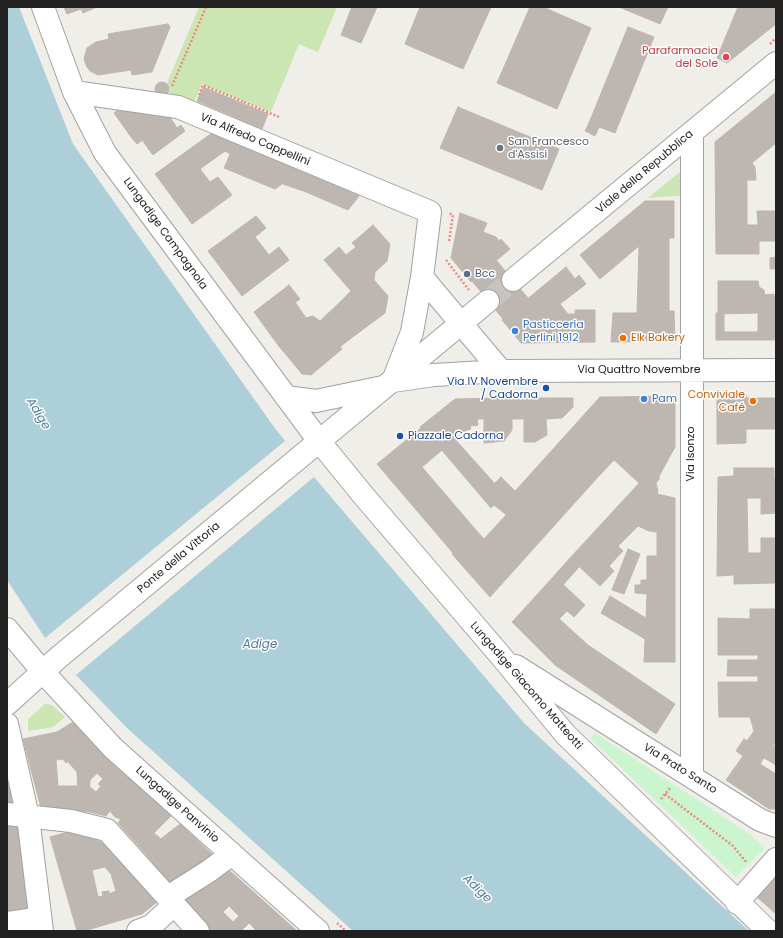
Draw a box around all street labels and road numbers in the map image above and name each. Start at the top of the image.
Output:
street label: Via Alfredo Cappellini [198,111,312,169]
street label: Viale della Repubblica [594,128,696,216]
street label: Lungadige Campagnola [120,176,210,292]
street label: Via Quattro Novembre [577,363,701,377]
street label: Via Isonzo [684,426,698,482]
street label: Ponte della Vittoria [135,520,223,596]
street label: Lungadige Giacomo Matteotti [467,620,585,752]
street label: Via Prato Santo [641,741,719,797]
street label: Lungadige Panvinio [133,764,221,846]

